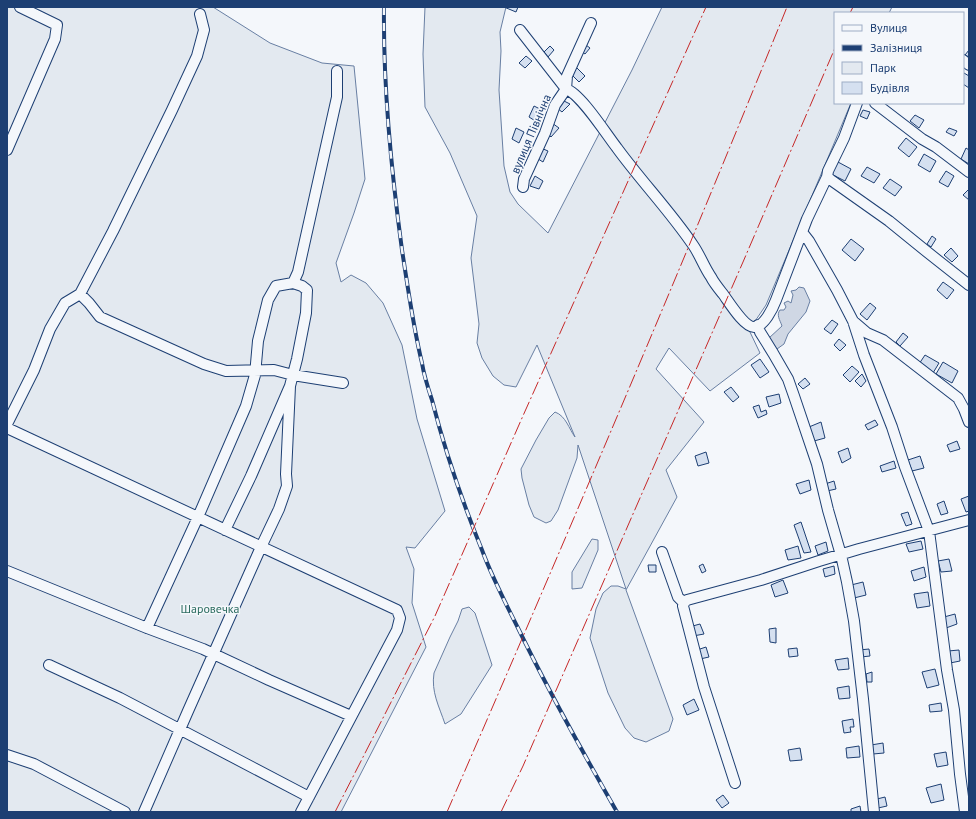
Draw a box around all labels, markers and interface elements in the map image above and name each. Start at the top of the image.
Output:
legend [834,12,964,104]
text: Вулиця [870,20,907,35]
text: Залізниця [870,40,922,55]
text: Парк [870,60,896,75]
text: Будівля [870,80,909,95]
street label: вулиця Північна [507,92,554,176]
park label: Шаровечка [180,601,240,616]

